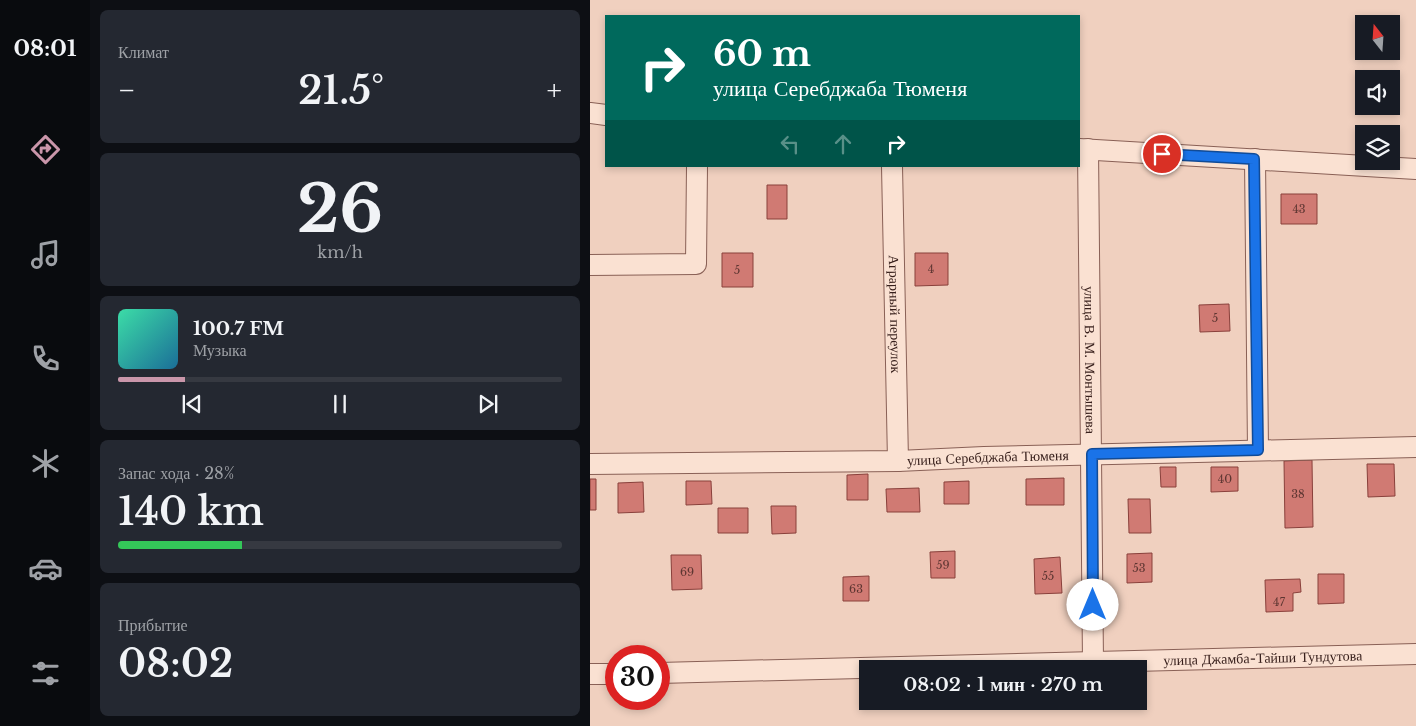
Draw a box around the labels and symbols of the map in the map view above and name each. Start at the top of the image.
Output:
north arrow [1355,15,1400,60]
pin [1141,133,1183,175]
house number: 43 [1292,202,1306,216]
street label: Аграрный переулок [885,255,905,373]
house number: 4 [928,262,934,276]
house number: 5 [734,263,740,277]
street label: улица В. М. Монтышева [1080,286,1100,435]
house number: 5 [1212,311,1218,325]
street label: улица Серебджаба Тюменя [907,446,1070,470]
house number: 40 [1218,472,1232,486]
house number: 38 [1291,487,1305,501]
house number: 59 [936,558,950,572]
house number: 53 [1132,561,1146,575]
house number: 69 [680,565,694,579]
house number: 55 [1042,569,1054,583]
position arrow [1066,578,1118,630]
house number: 63 [849,582,863,596]
house number: 47 [1273,595,1285,609]
speed limit sign: 30 [605,645,670,710]
street label: улица Джамба-Тайши Тундутова [1163,646,1363,669]

